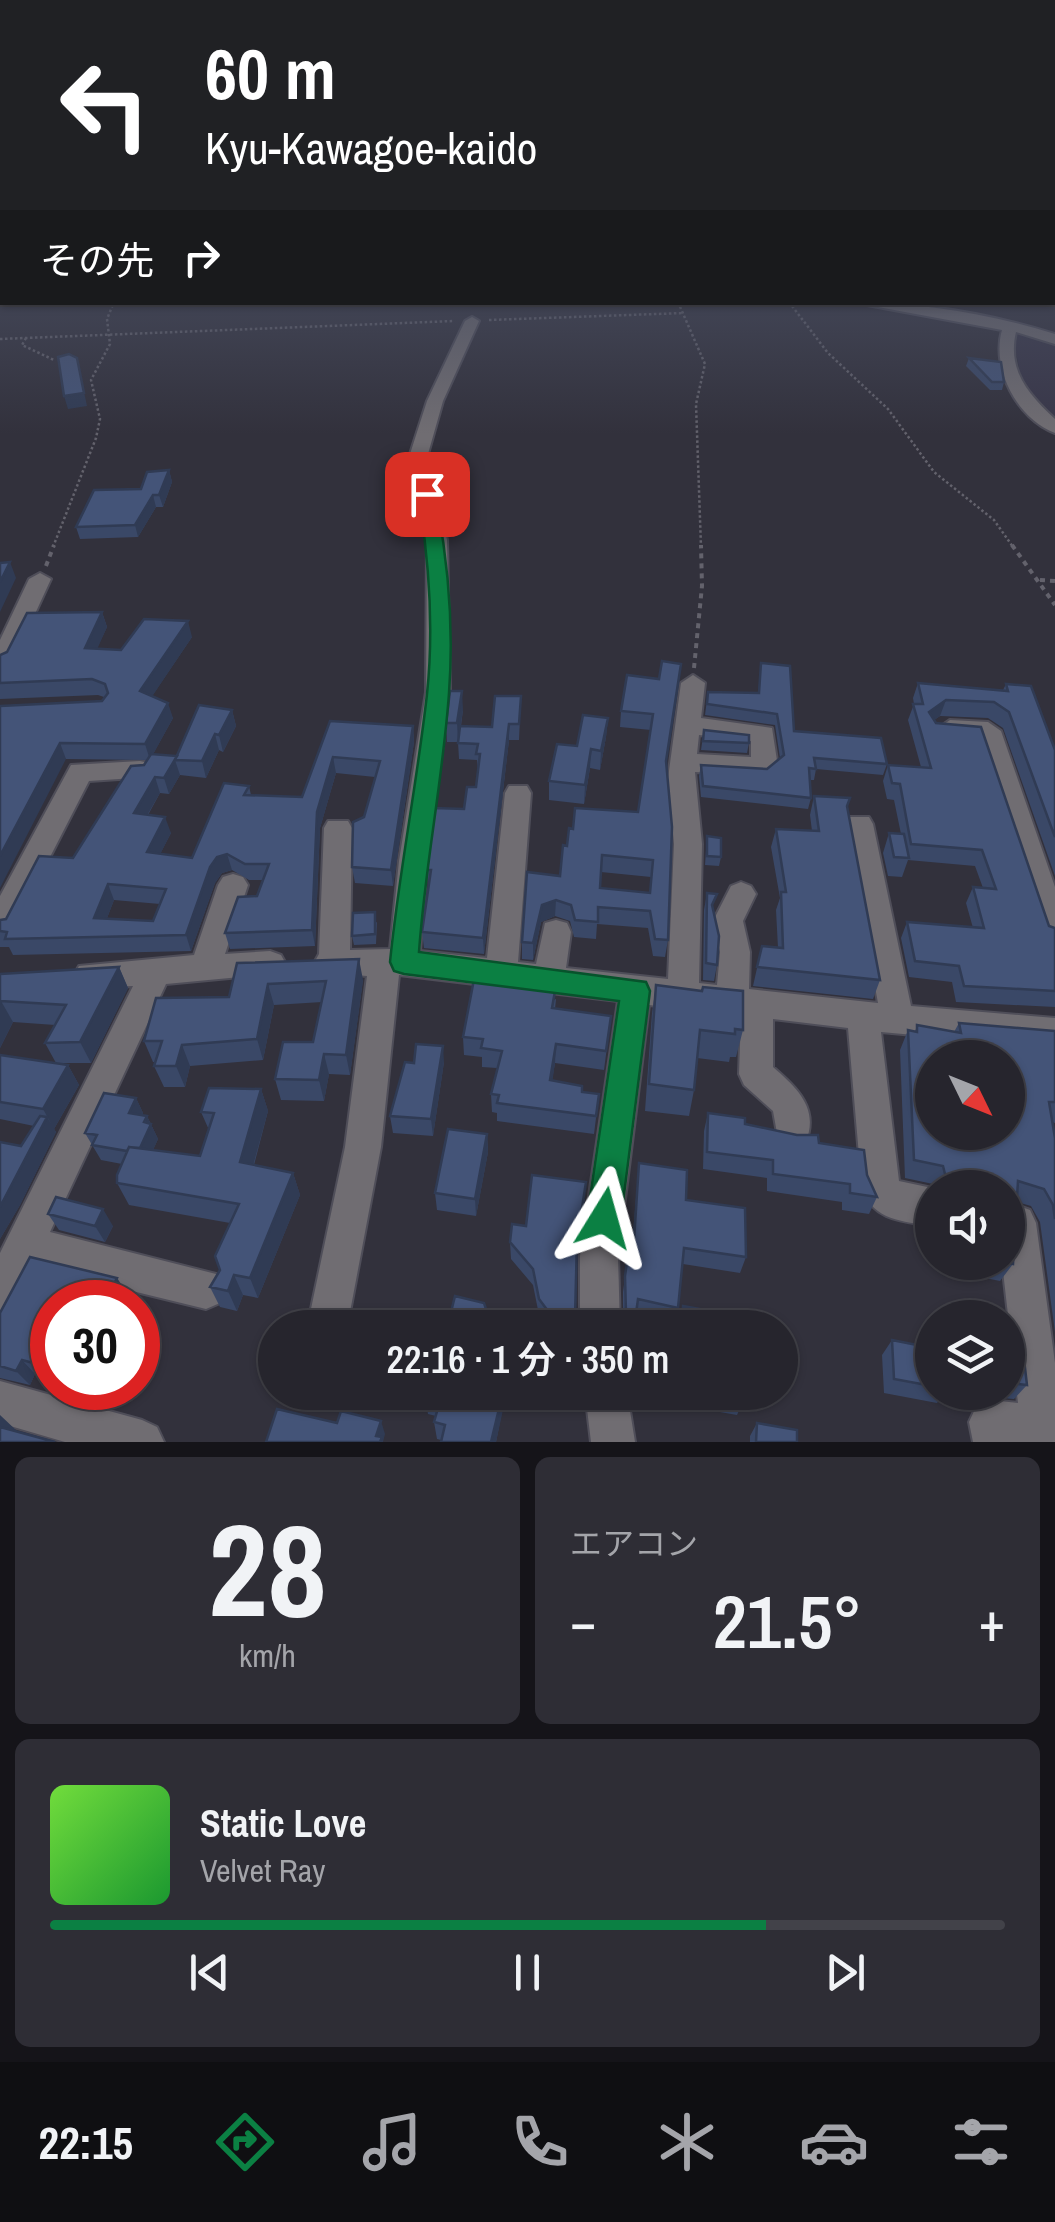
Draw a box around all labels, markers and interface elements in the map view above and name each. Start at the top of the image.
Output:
text: 60 m [205,27,336,121]
icon: left [40,40,170,170]
text: Kyu-Kawagoe-kaido [205,117,537,178]
icon: right [174,230,229,285]
text: その先 [40,235,154,286]
pin [385,452,470,537]
icon: arrive [400,467,455,522]
north arrow [915,1040,1025,1150]
map controls [915,1040,1025,1410]
position arrow [552,1166,656,1270]
button: sound [915,1170,1025,1280]
speed limit sign: 30 [30,1280,160,1410]
button: layers [915,1300,1025,1410]
text: 22:16 · 1 分 · 350 m [387,1334,669,1385]
text: 28 [208,1481,327,1657]
text: エアコン [570,1522,698,1565]
text: 21.5° [713,1570,862,1671]
text: − [570,1584,596,1658]
text: + [979,1584,1005,1658]
text: km/h [239,1634,296,1677]
text: Static Love [200,1798,366,1849]
text: Velvet Ray [200,1849,325,1892]
icon: previous [182,1945,237,2000]
icon: pause [500,1945,555,2000]
icon: next [818,1945,873,2000]
icon: directions [210,2107,280,2177]
icon: music [357,2107,427,2177]
icon: phone [505,2107,575,2177]
icon: climate [652,2107,722,2177]
icon: car [799,2107,869,2177]
icon: filters [946,2107,1016,2177]
text: 22:15 [39,2112,133,2173]

